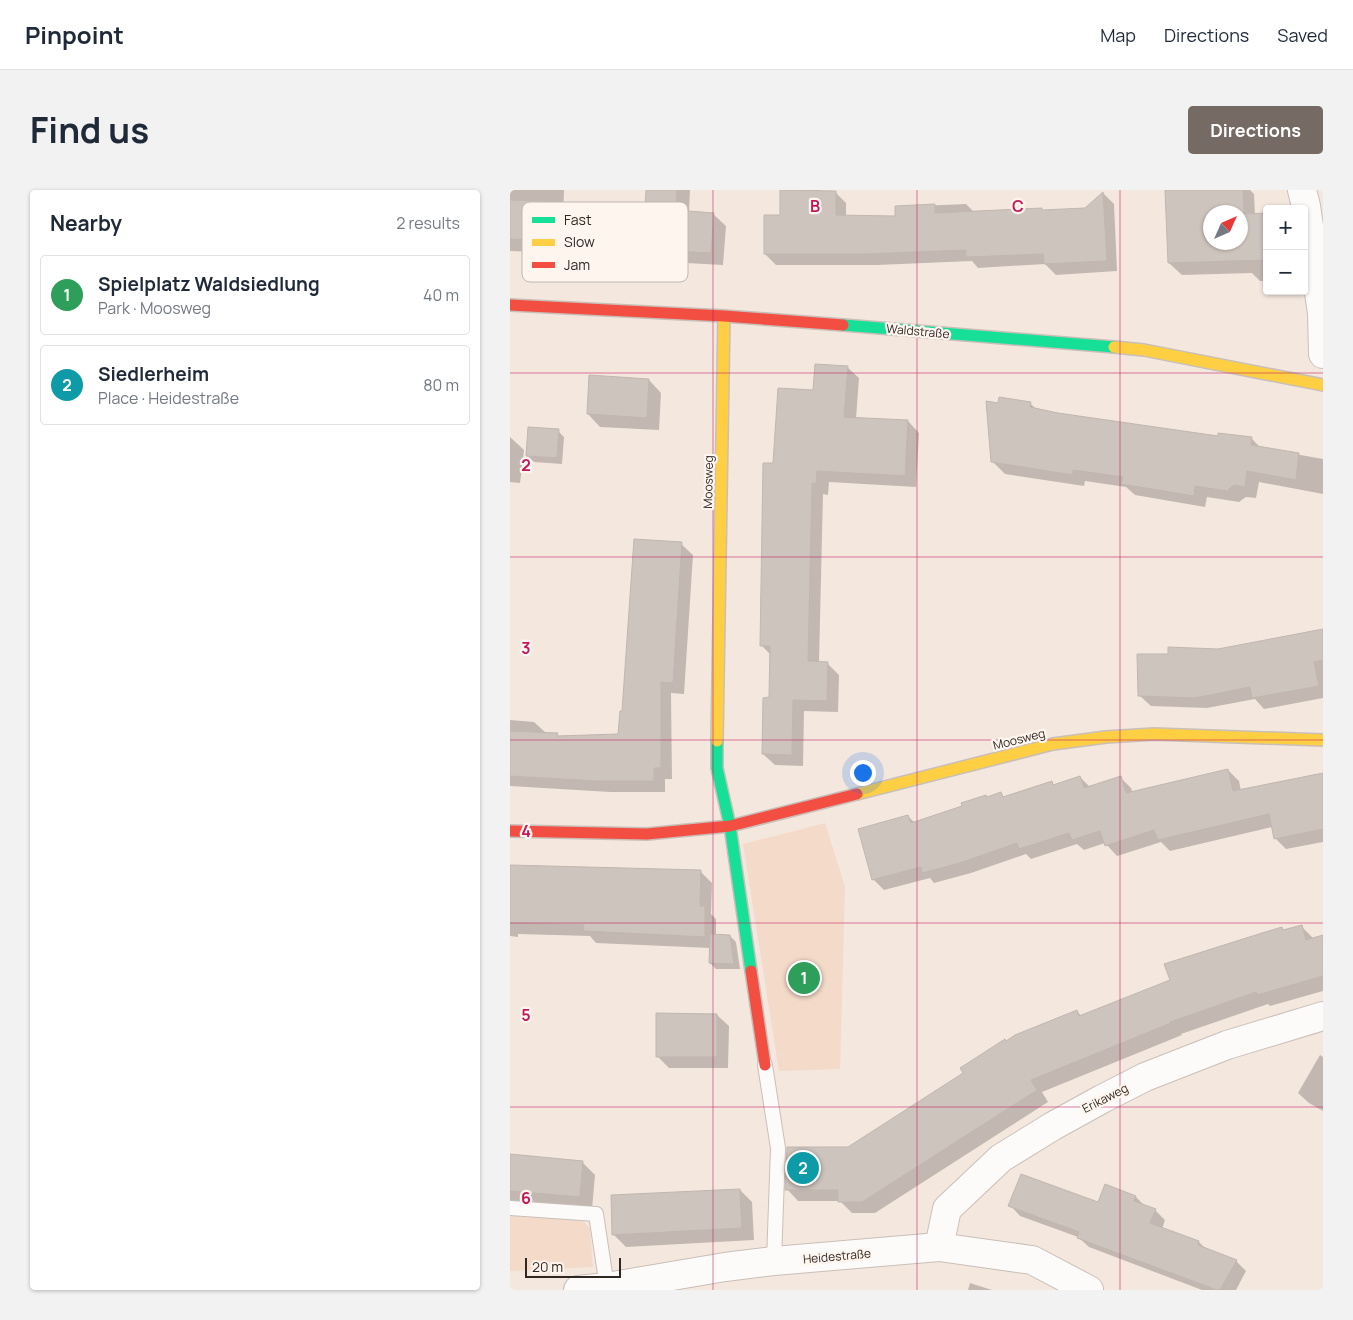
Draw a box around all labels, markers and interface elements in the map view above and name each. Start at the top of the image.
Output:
text: Pinpoint [25,18,124,51]
text: Map [1100,23,1136,47]
text: Directions [1164,23,1249,47]
text: Saved [1277,23,1328,47]
text: Find us [30,106,149,154]
button: Directions [1188,106,1323,154]
text: B [810,195,820,217]
text: C [1012,195,1024,217]
legend [522,202,688,282]
north arrow [1203,205,1248,250]
map controls [1263,205,1308,295]
button: + [1263,205,1308,250]
text: Nearby [50,209,122,237]
text: Fast [564,210,592,229]
text: 2 results [396,212,460,234]
text: Slow [564,232,595,251]
button: − [1263,250,1308,295]
text: Jam [564,255,590,274]
text: Spielplatz Waldsiedlung [98,271,320,297]
text: 1 [63,284,71,306]
text: 40 m [423,284,459,306]
text: Park · Moosweg [98,297,211,319]
street label: Waldstraße [886,320,950,342]
text: Siedlerheim [98,361,209,387]
text: 2 [62,374,72,396]
text: 80 m [423,374,459,396]
text: Place · Heidestraße [98,387,239,409]
text: 2 [521,454,531,476]
street label: Moosweg [699,455,717,509]
text: 3 [521,637,531,659]
street label: Moosweg [991,724,1047,754]
your location [850,760,876,786]
text: 4 [521,820,531,842]
pin: 1 [788,959,820,997]
text: 5 [521,1004,531,1026]
street label: Erikaweg [1079,1079,1131,1117]
pin: 2 [787,1149,819,1187]
text: 6 [521,1187,531,1209]
street label: Heidestraße [802,1245,872,1267]
scale bar [525,1255,621,1278]
text: 20 m [532,1257,563,1276]

